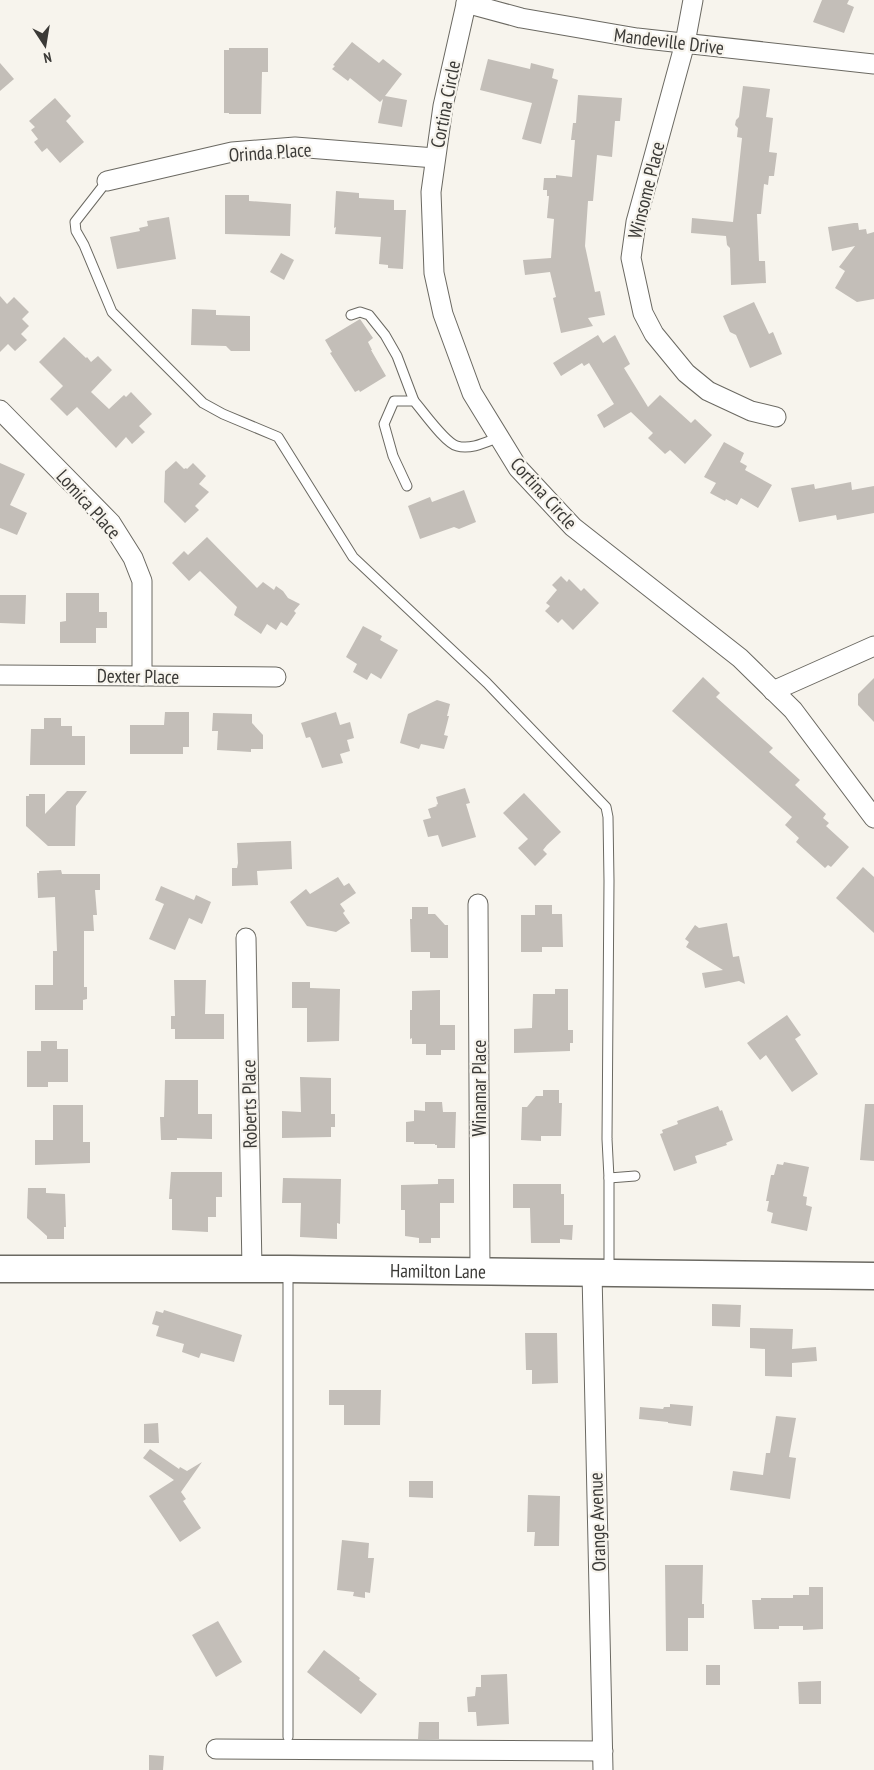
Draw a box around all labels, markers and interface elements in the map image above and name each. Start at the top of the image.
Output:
north arrow [20,20,70,70]
street label: Mandeville Drive [613,22,725,60]
text: N [42,48,53,67]
street label: Cortina Circle [425,58,465,150]
street label: Orinda Place [228,137,312,167]
street label: Winsome Place [622,139,670,241]
street label: Cortina Circle [505,452,583,534]
street label: Lomica Place [52,464,126,544]
street label: Dexter Place [97,663,180,689]
street label: Winamar Place [467,1039,491,1136]
street label: Roberts Place [236,1059,262,1149]
street label: Hamilton Lane [390,1258,486,1283]
street label: Orange Avenue [583,1472,611,1572]

